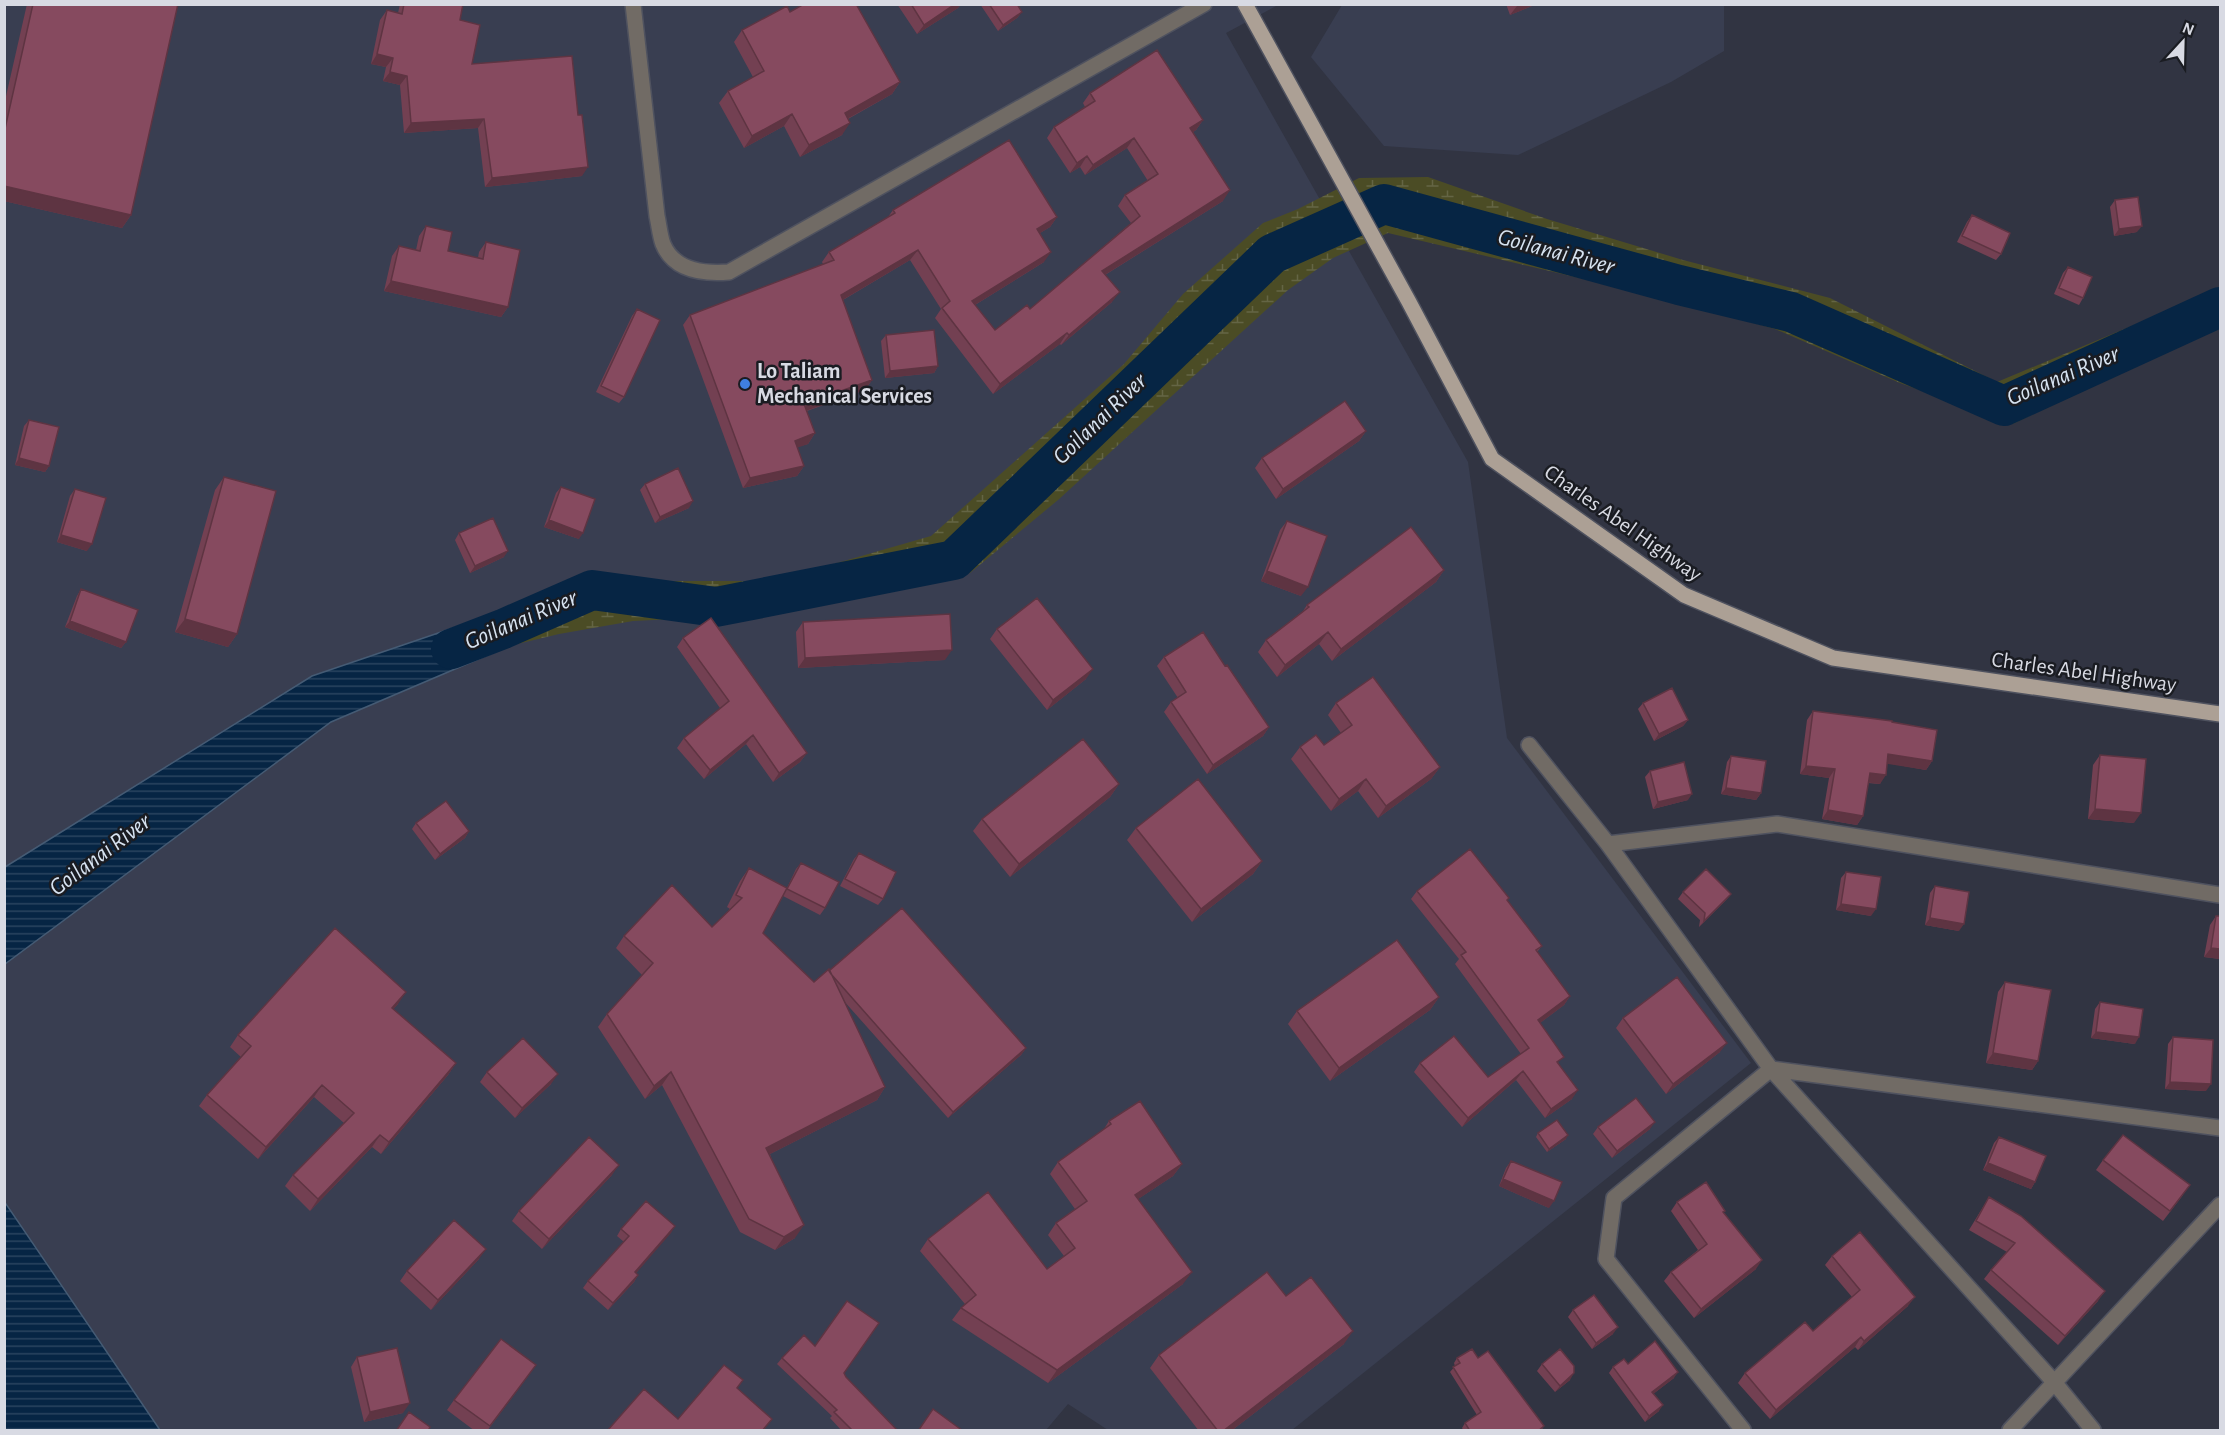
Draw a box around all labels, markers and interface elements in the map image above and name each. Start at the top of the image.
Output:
north arrow [2153,12,2213,72]
text: N [2180,20,2196,39]
water label: Goilanai River [1495,225,1618,279]
water label: Goilanai River [2003,341,2124,410]
place label: Lo Taliam Mechanical Services [757,360,932,407]
water label: Goilanai River [1049,368,1152,469]
marker: Lo Taliam Mechanical Services [738,377,752,391]
street label: Charles Abel Highway [1540,461,1706,586]
water label: Goilanai River [461,585,582,654]
street label: Charles Abel Highway [1990,648,2178,696]
water label: Goilanai River [45,809,156,901]

